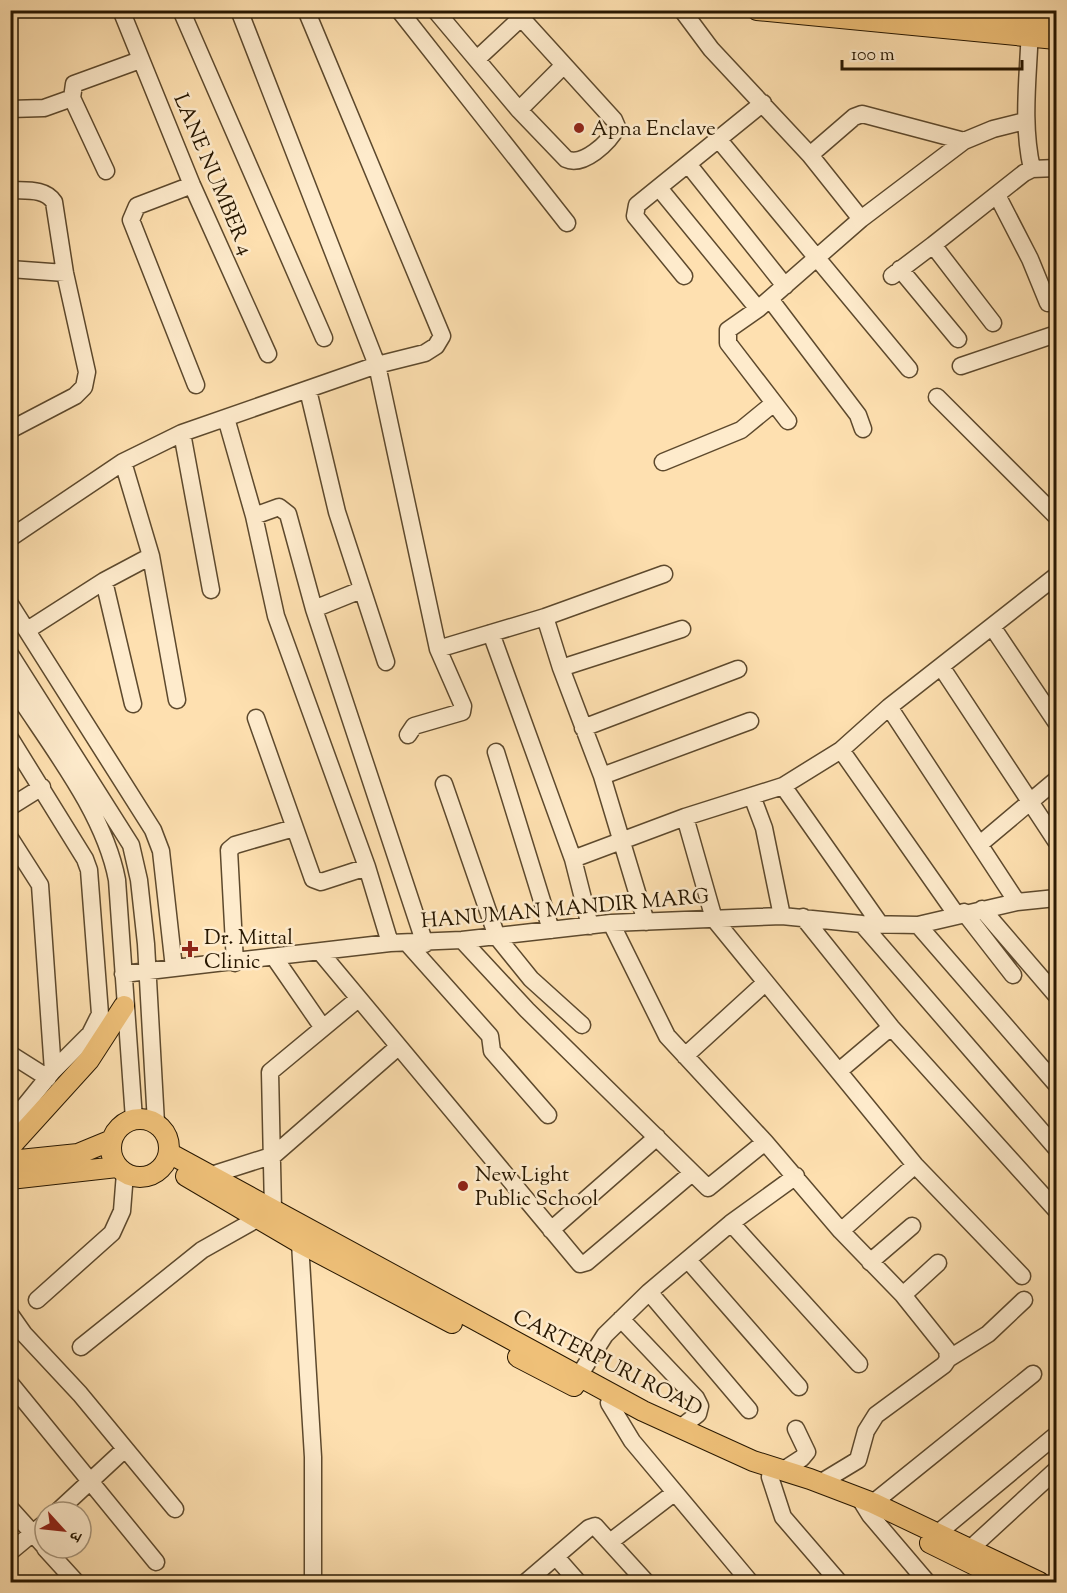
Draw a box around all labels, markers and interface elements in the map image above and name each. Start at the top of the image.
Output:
scale bar [842,33,1022,71]
text: 100 m [851,43,895,69]
street label: LANE NUMBER 4 [165,89,260,260]
place label: Apna Enclave [591,115,716,145]
marker: Apna Enclave [572,121,586,135]
street label: HANUMAN MANDIR MARG [420,882,711,938]
place label: Dr. Mittal Clinic [204,924,293,978]
marker: Dr. Mittal Clinic [181,940,199,958]
place label: New Light Public School [475,1161,598,1215]
marker: New Light Public School [456,1179,470,1193]
street label: CARTERPURI ROAD [507,1303,707,1425]
north arrow [33,1500,93,1560]
text: उ [61,1526,87,1546]

